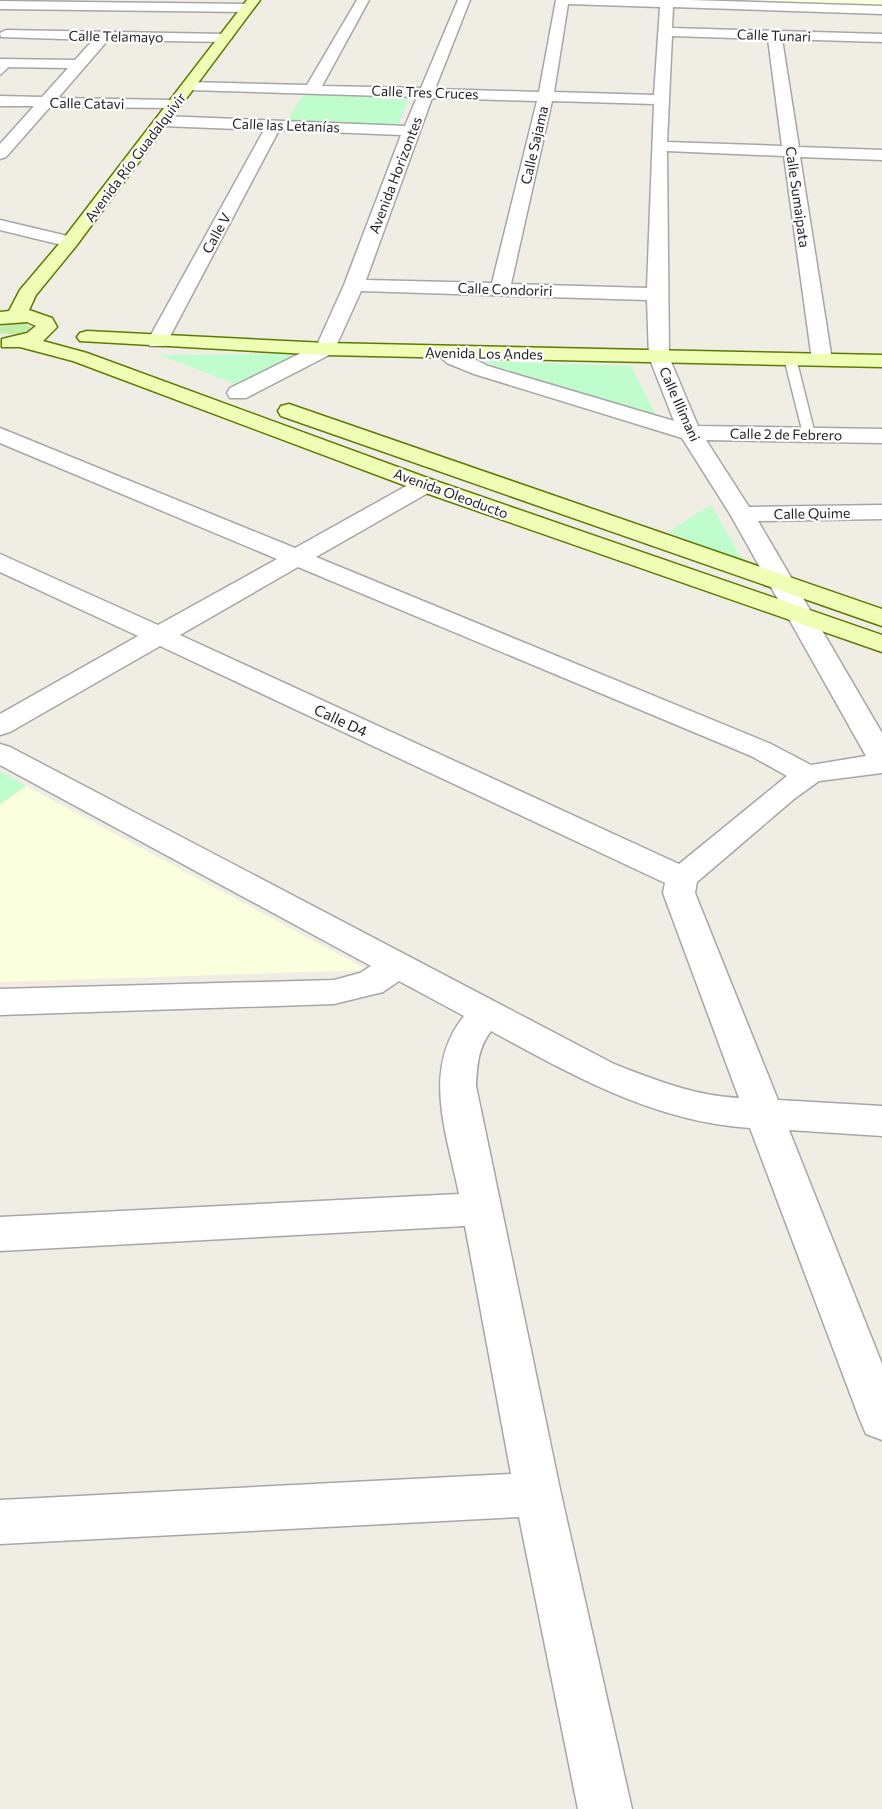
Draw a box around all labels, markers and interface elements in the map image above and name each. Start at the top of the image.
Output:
street label: Calle Tunari [737,25,811,45]
street label: Calle Telamayo [68,27,164,45]
street label: Calle Tres Cruces [371,82,479,102]
street label: Avenida Río Guadalquivir [81,89,189,225]
street label: Calle Catavi [50,94,124,112]
street label: Calle Sajama [517,104,551,186]
street label: Avenida Horizontes [365,114,425,236]
street label: Calle las Letanías [232,115,340,135]
street label: Calle Sumaipata [782,145,814,249]
street label: Calle V [198,209,234,256]
street label: Calle Condoriri [457,279,553,299]
street label: Avenida Los Andes [425,343,543,363]
street label: Calle Illimani [656,364,704,444]
street label: Calle 2 de Febrero [730,425,842,443]
street label: Avenida Oleoducto [391,464,511,522]
street label: Calle Quime [774,504,850,522]
street label: Calle D4 [312,700,370,740]

